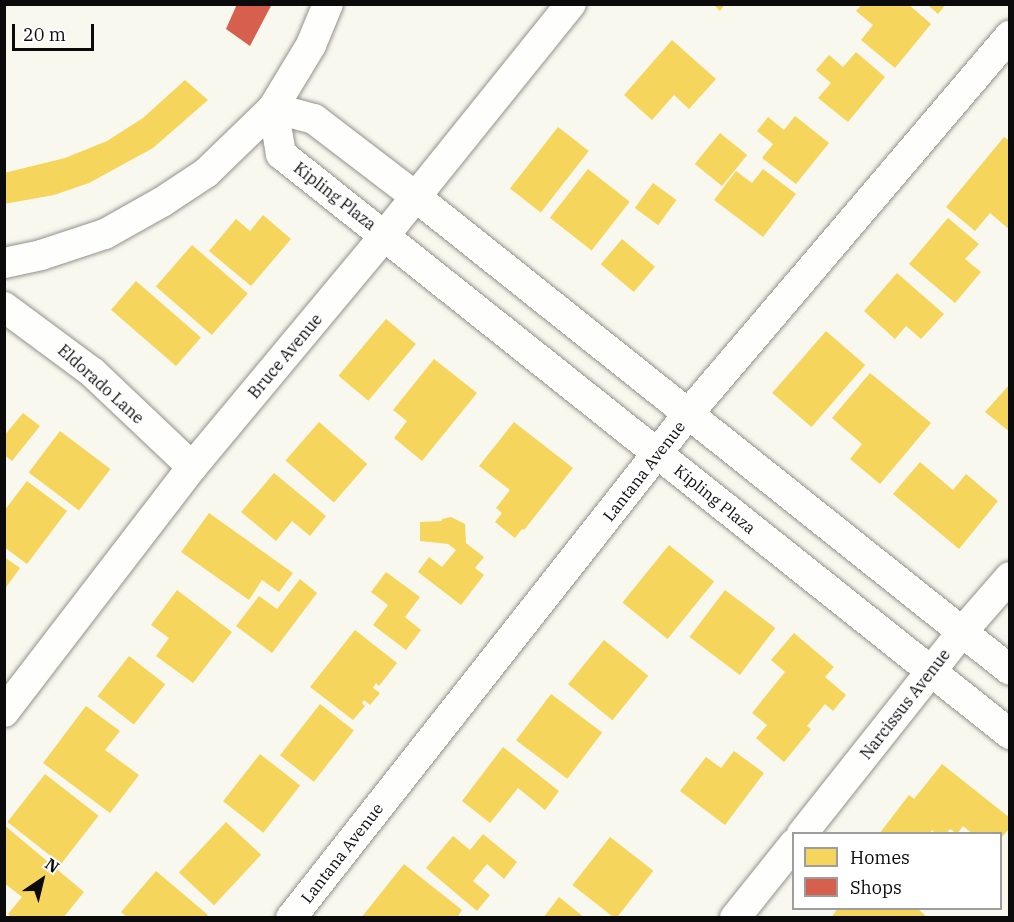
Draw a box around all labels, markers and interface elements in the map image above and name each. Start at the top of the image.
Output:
scale bar [15,12,98,50]
text: 20 m [23,23,66,46]
street label: Kipling Plaza [290,158,380,234]
street label: Bruce Avenue [244,310,326,402]
street label: Eldorado Lane [54,340,148,428]
street label: Lantana Avenue [599,417,689,525]
street label: Kipling Plaza [670,460,760,538]
street label: Narcissus Avenue [856,645,954,763]
street label: Lantana Avenue [297,799,387,907]
legend [792,832,1002,910]
text: Homes [850,846,910,869]
north arrow [12,850,72,910]
text: N [41,853,63,877]
text: Shops [850,876,902,899]

